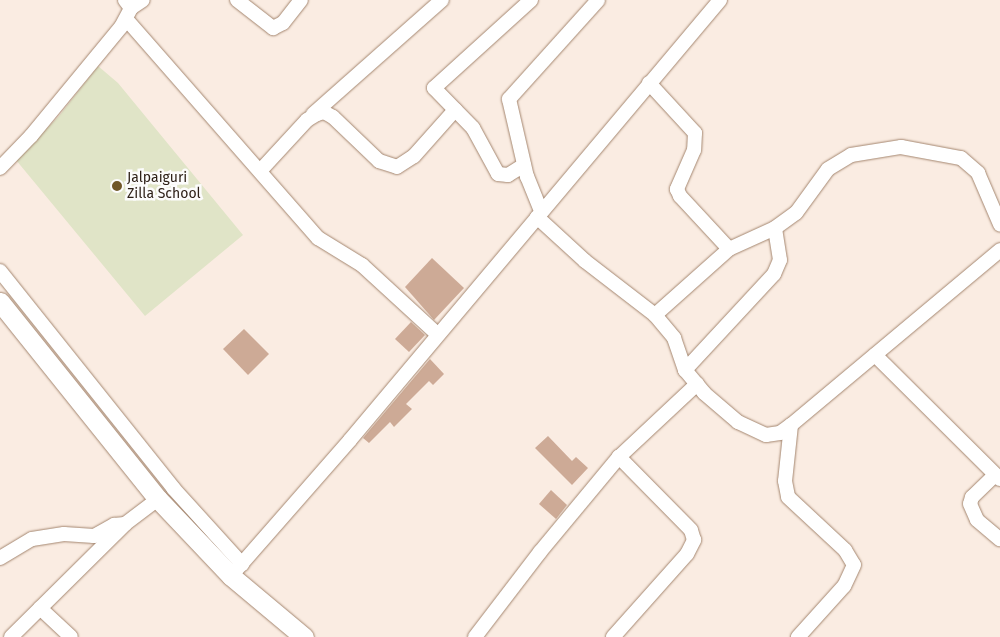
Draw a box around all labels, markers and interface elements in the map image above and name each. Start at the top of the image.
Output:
place label: Jalpaiguri Zilla School [127,170,201,202]
marker: Jalpaiguri Zilla School [111,180,123,192]

